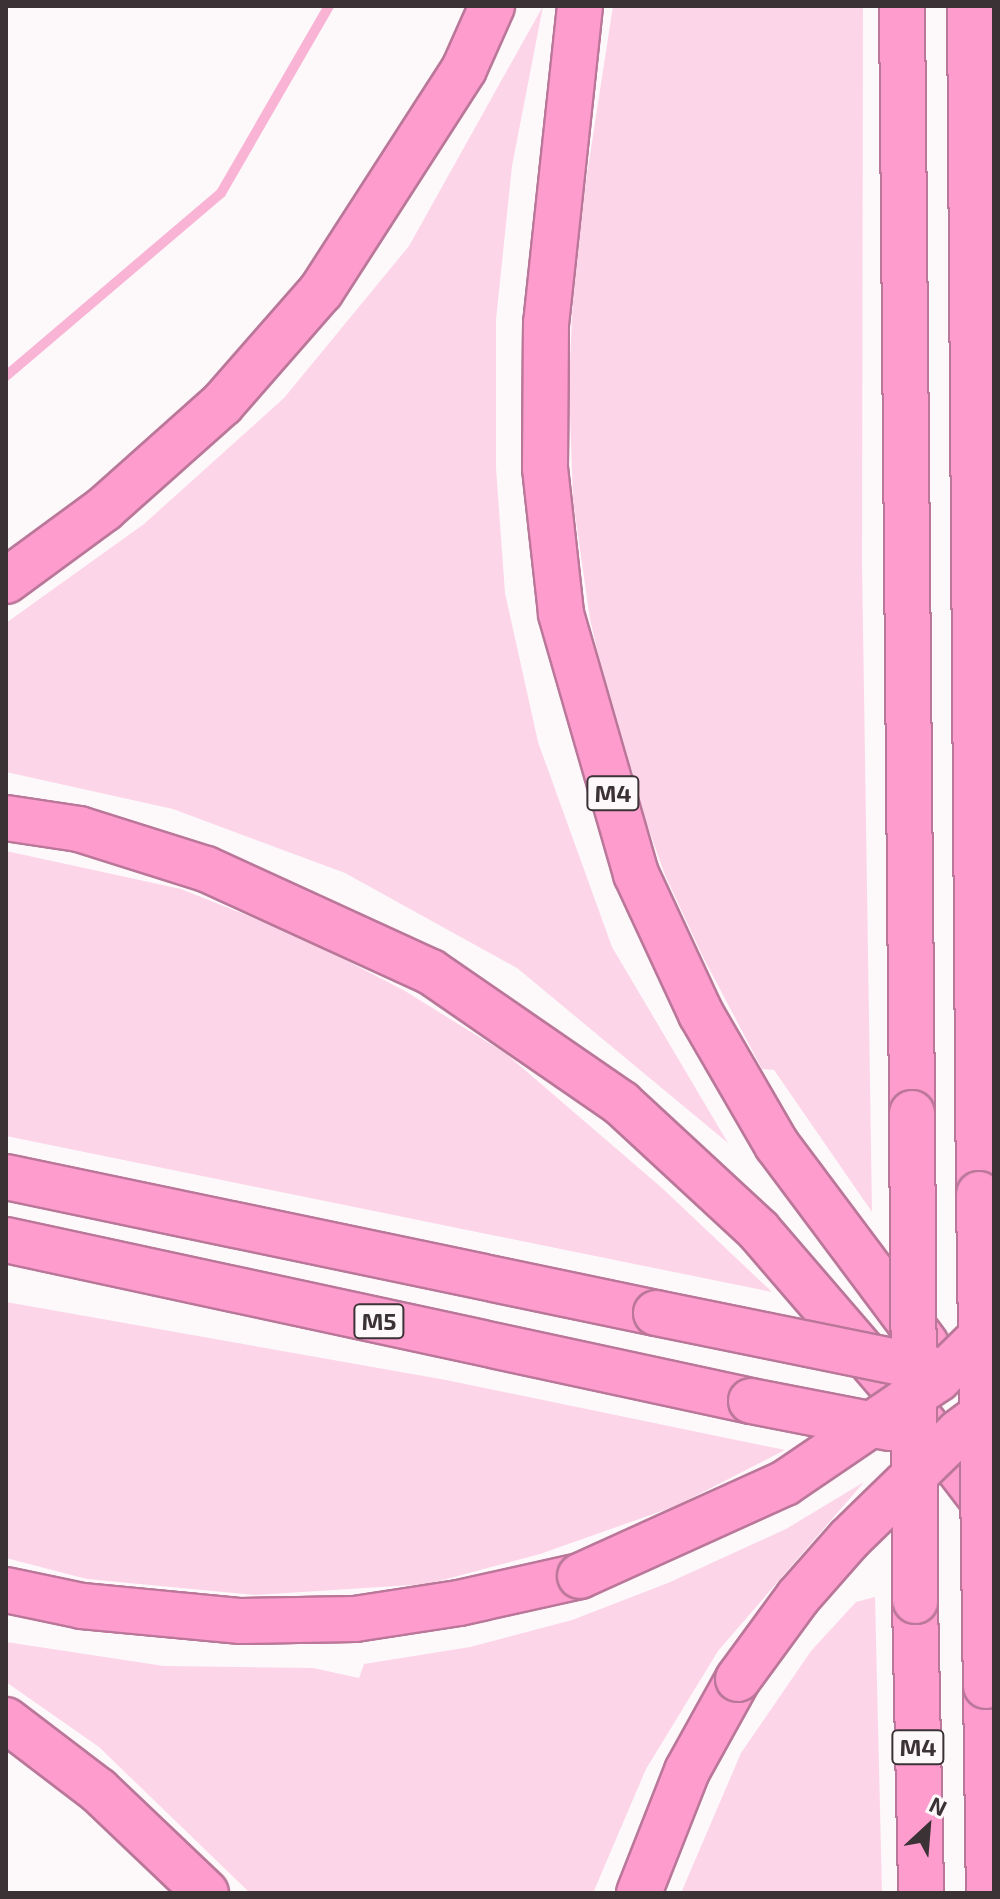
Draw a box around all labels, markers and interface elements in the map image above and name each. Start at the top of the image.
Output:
road number: M4 [585,773,641,813]
road number: M5 [353,1301,405,1341]
road number: M4 [890,1727,946,1767]
north arrow [888,1787,968,1867]
text: N [926,1790,951,1821]

